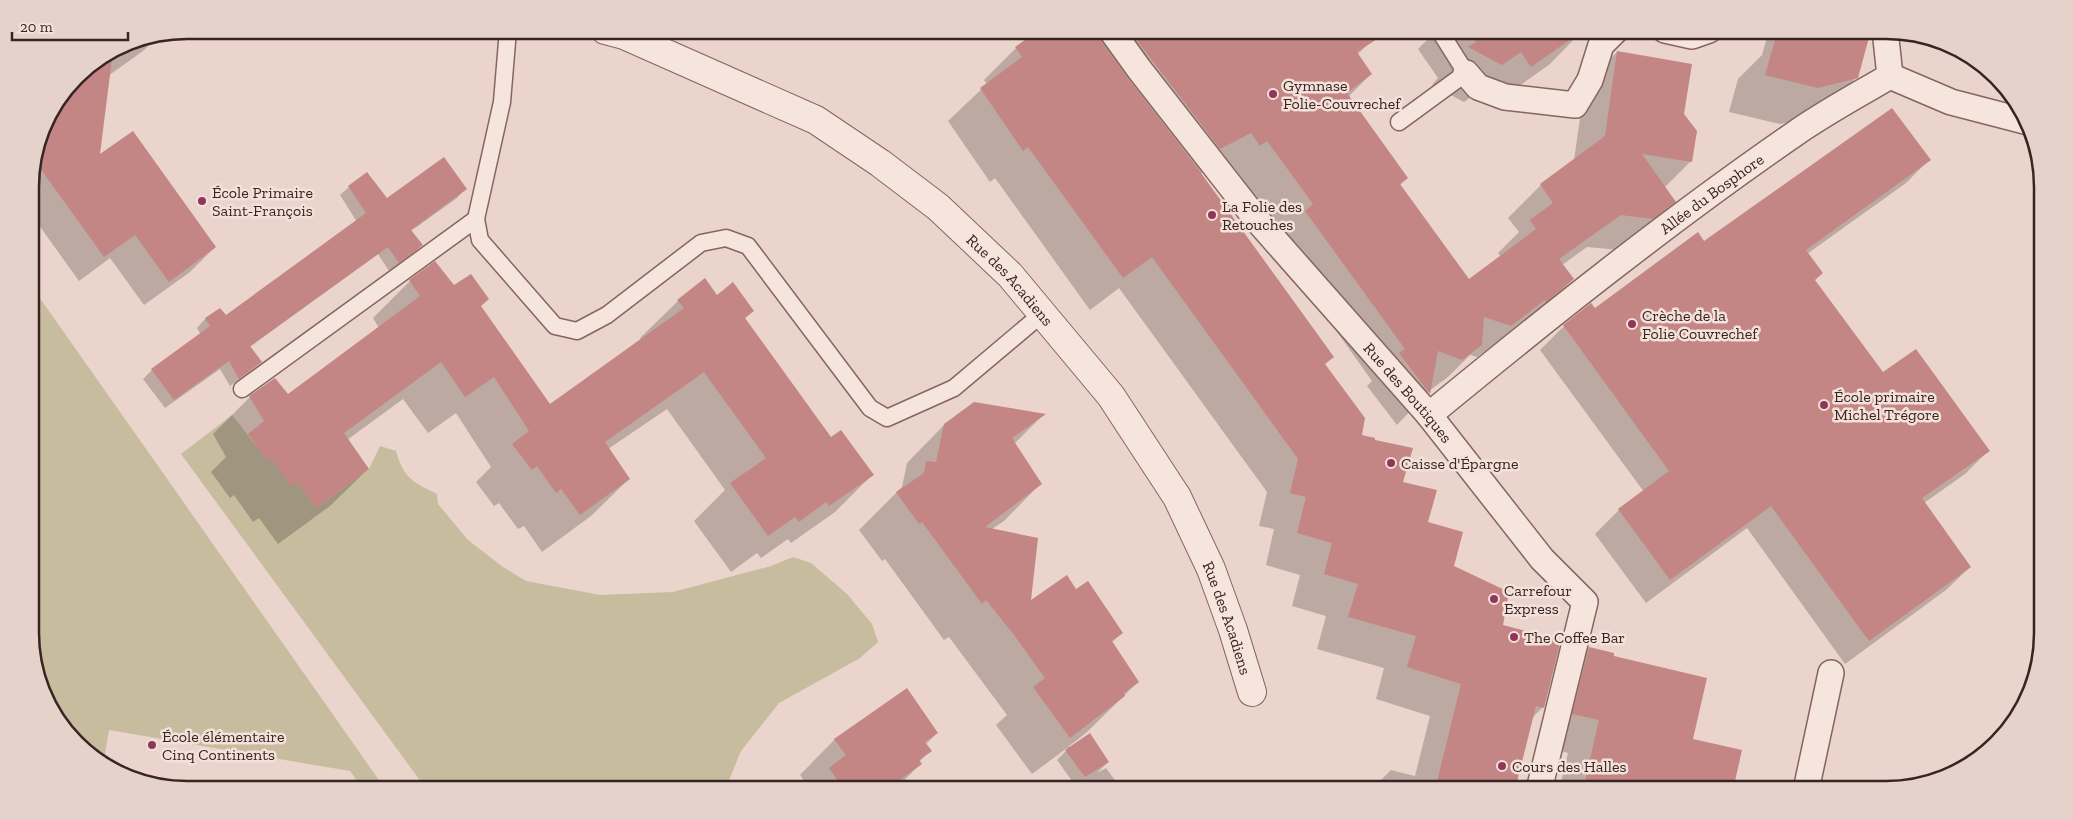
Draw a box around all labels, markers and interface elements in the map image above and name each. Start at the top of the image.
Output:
scale bar [12,10,129,42]
text: 20 m [20,18,53,36]
place label: Gymnase Folie-Couvrechef [1283,76,1402,113]
marker: Gymnase Folie-Couvrechef [1267,88,1279,100]
street label: Allée du Bosphore [1656,150,1767,238]
place label: École Primaire Saint-François [212,183,313,220]
marker: École Primaire Saint-François [196,195,208,207]
place label: La Folie des Retouches [1222,197,1302,234]
marker: La Folie des Retouches [1206,209,1218,221]
street label: Rue des Acadiens [962,230,1057,330]
place label: Crèche de la Folie Couvrechef [1642,306,1759,343]
marker: Crèche de la Folie Couvrechef [1626,318,1638,330]
street label: Rue des Boutiques [1359,339,1456,447]
place label: École primaire Michel Trégore [1834,387,1939,424]
marker: École primaire Michel Trégore [1818,399,1830,411]
place label: Caisse d'Épargne [1401,454,1519,473]
marker: Caisse d'Épargne [1385,457,1397,469]
street label: Rue des Acadiens [1199,558,1255,677]
place label: Carrefour Express [1504,581,1572,618]
marker: Carrefour Express [1488,593,1500,605]
place label: The Coffee Bar [1524,628,1625,647]
marker: The Coffee Bar [1508,631,1520,643]
place label: École élémentaire Cinq Continents [162,727,285,764]
marker: École élémentaire Cinq Continents [146,739,158,751]
place label: Cours des Halles [1512,757,1627,776]
marker: Cours des Halles [1496,760,1508,772]

